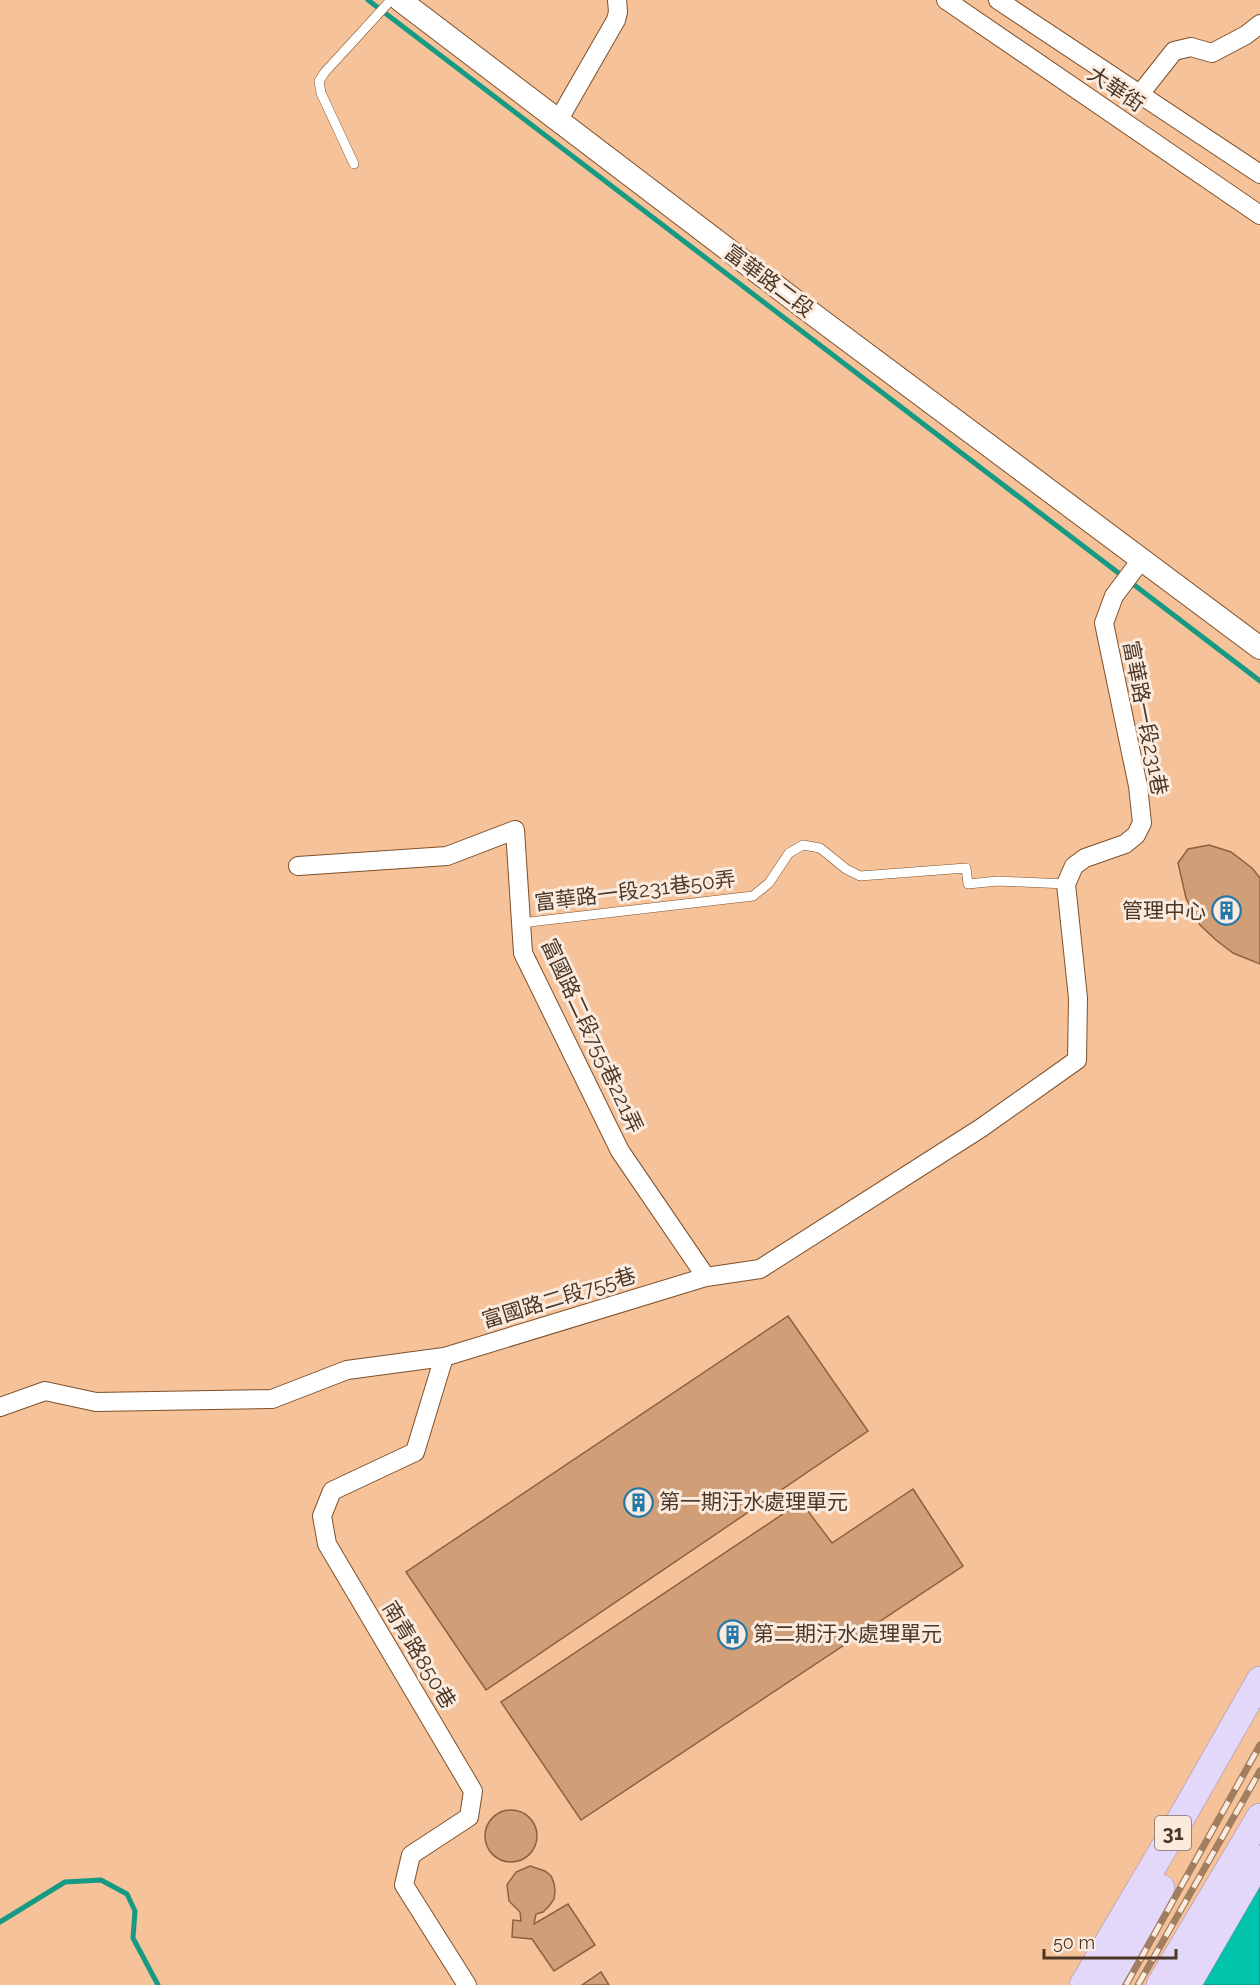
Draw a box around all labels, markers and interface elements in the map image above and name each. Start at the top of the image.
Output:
street label: 大華街 [1083,61,1149,117]
street label: 富華路二段 [720,239,819,322]
street label: 富華路一段231巷 [1118,638,1173,797]
street label: 富華路一段231巷50弄 [533,866,737,915]
building icon: 管理中心 [1211,895,1243,927]
place label: 管理中心 [1122,898,1206,923]
street label: 富國路二段755巷221弄 [536,935,649,1137]
street label: 富國路二段755巷 [479,1262,639,1333]
building icon: 第一期汙水處理單元 [622,1486,654,1518]
place label: 第一期汙水處理單元 [659,1489,848,1514]
street label: 南青路850巷 [378,1597,461,1713]
building icon: 第二期汙水處理單元 [716,1618,748,1650]
place label: 第二期汙水處理單元 [753,1621,942,1646]
road number: 31 [1155,1816,1191,1850]
scale bar [1044,1922,1176,1960]
text: 50 m [1053,1932,1095,1953]

